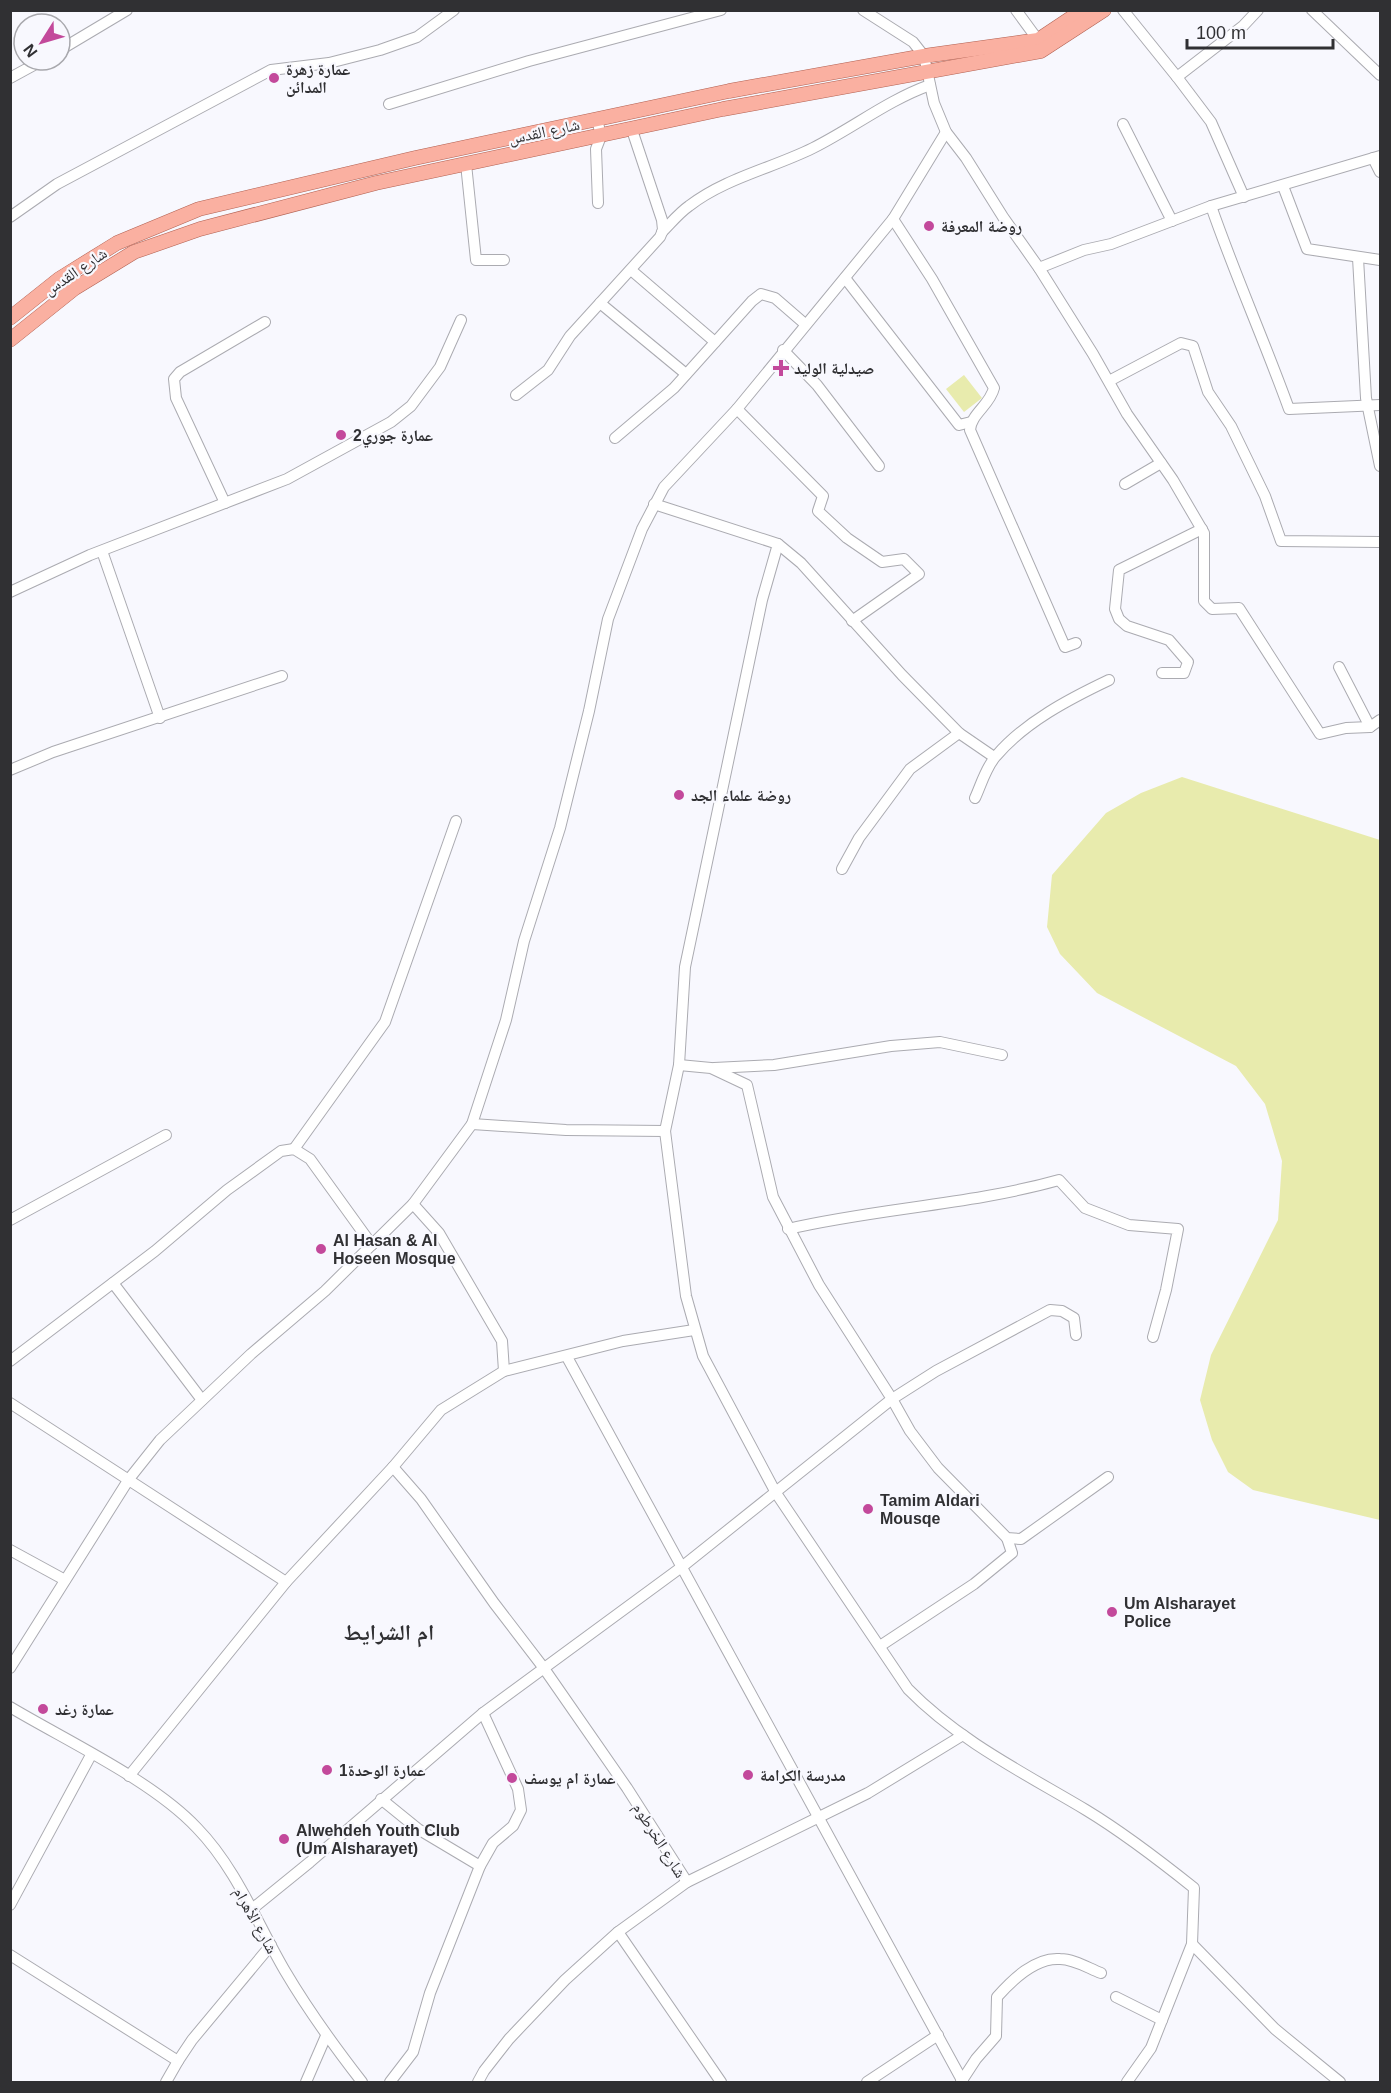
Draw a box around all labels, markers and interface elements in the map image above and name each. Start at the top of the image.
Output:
north arrow [12,12,72,72]
scale bar [1187,12,1332,50]
text: 100 m [1196,23,1246,43]
text: N [20,41,41,60]
place label: عمارة زهرة المدائن [286,61,350,97]
marker: عمارة زهرة المدائن [267,71,281,85]
street label: شارع القدس [507,116,582,149]
place label: روضة المعرفة [941,218,1022,235]
marker: روضة المعرفة [922,219,936,233]
street label: شارع القدس [41,244,111,300]
marker: صيدلية الوليد [772,359,790,377]
place label: صيدلية الوليد [794,360,874,377]
place label: عمارة جوري2 [353,427,433,448]
marker: عمارة جوري2 [334,428,348,442]
place label: روضة علماء الجد [691,787,791,804]
marker: روضة علماء الجد [672,788,686,802]
place label: Al Hasan & Al Hoseen Mosque [333,1232,456,1267]
marker: Al Hasan & Al Hoseen Mosque [314,1242,328,1256]
place label: Tamim Aldari Mousqe [880,1492,980,1527]
marker: Tamim Aldari Mousqe [861,1502,875,1516]
place label: Um Alsharayet Police [1124,1595,1236,1630]
marker: Um Alsharayet Police [1105,1605,1119,1619]
district label: ام الشرايط [344,1620,434,1648]
place label: عمارة رغد [55,1701,114,1718]
marker: عمارة رغد [36,1702,50,1716]
place label: عمارة الوحدة1 [339,1762,425,1779]
marker: عمارة الوحدة1 [320,1763,334,1777]
place label: مدرسة الكرامة [760,1767,846,1784]
marker: مدرسة الكرامة [741,1768,755,1782]
place label: عمارة ام يوسف [524,1770,616,1790]
marker: عمارة ام يوسف [505,1771,519,1785]
street label: شارع الخرطوم [628,1800,689,1882]
place label: Alwehdeh Youth Club (Um Alsharayet) [296,1822,460,1857]
marker: Alwehdeh Youth Club (Um Alsharayet) [277,1832,291,1846]
street label: شارع الأهرام [229,1884,281,1957]

